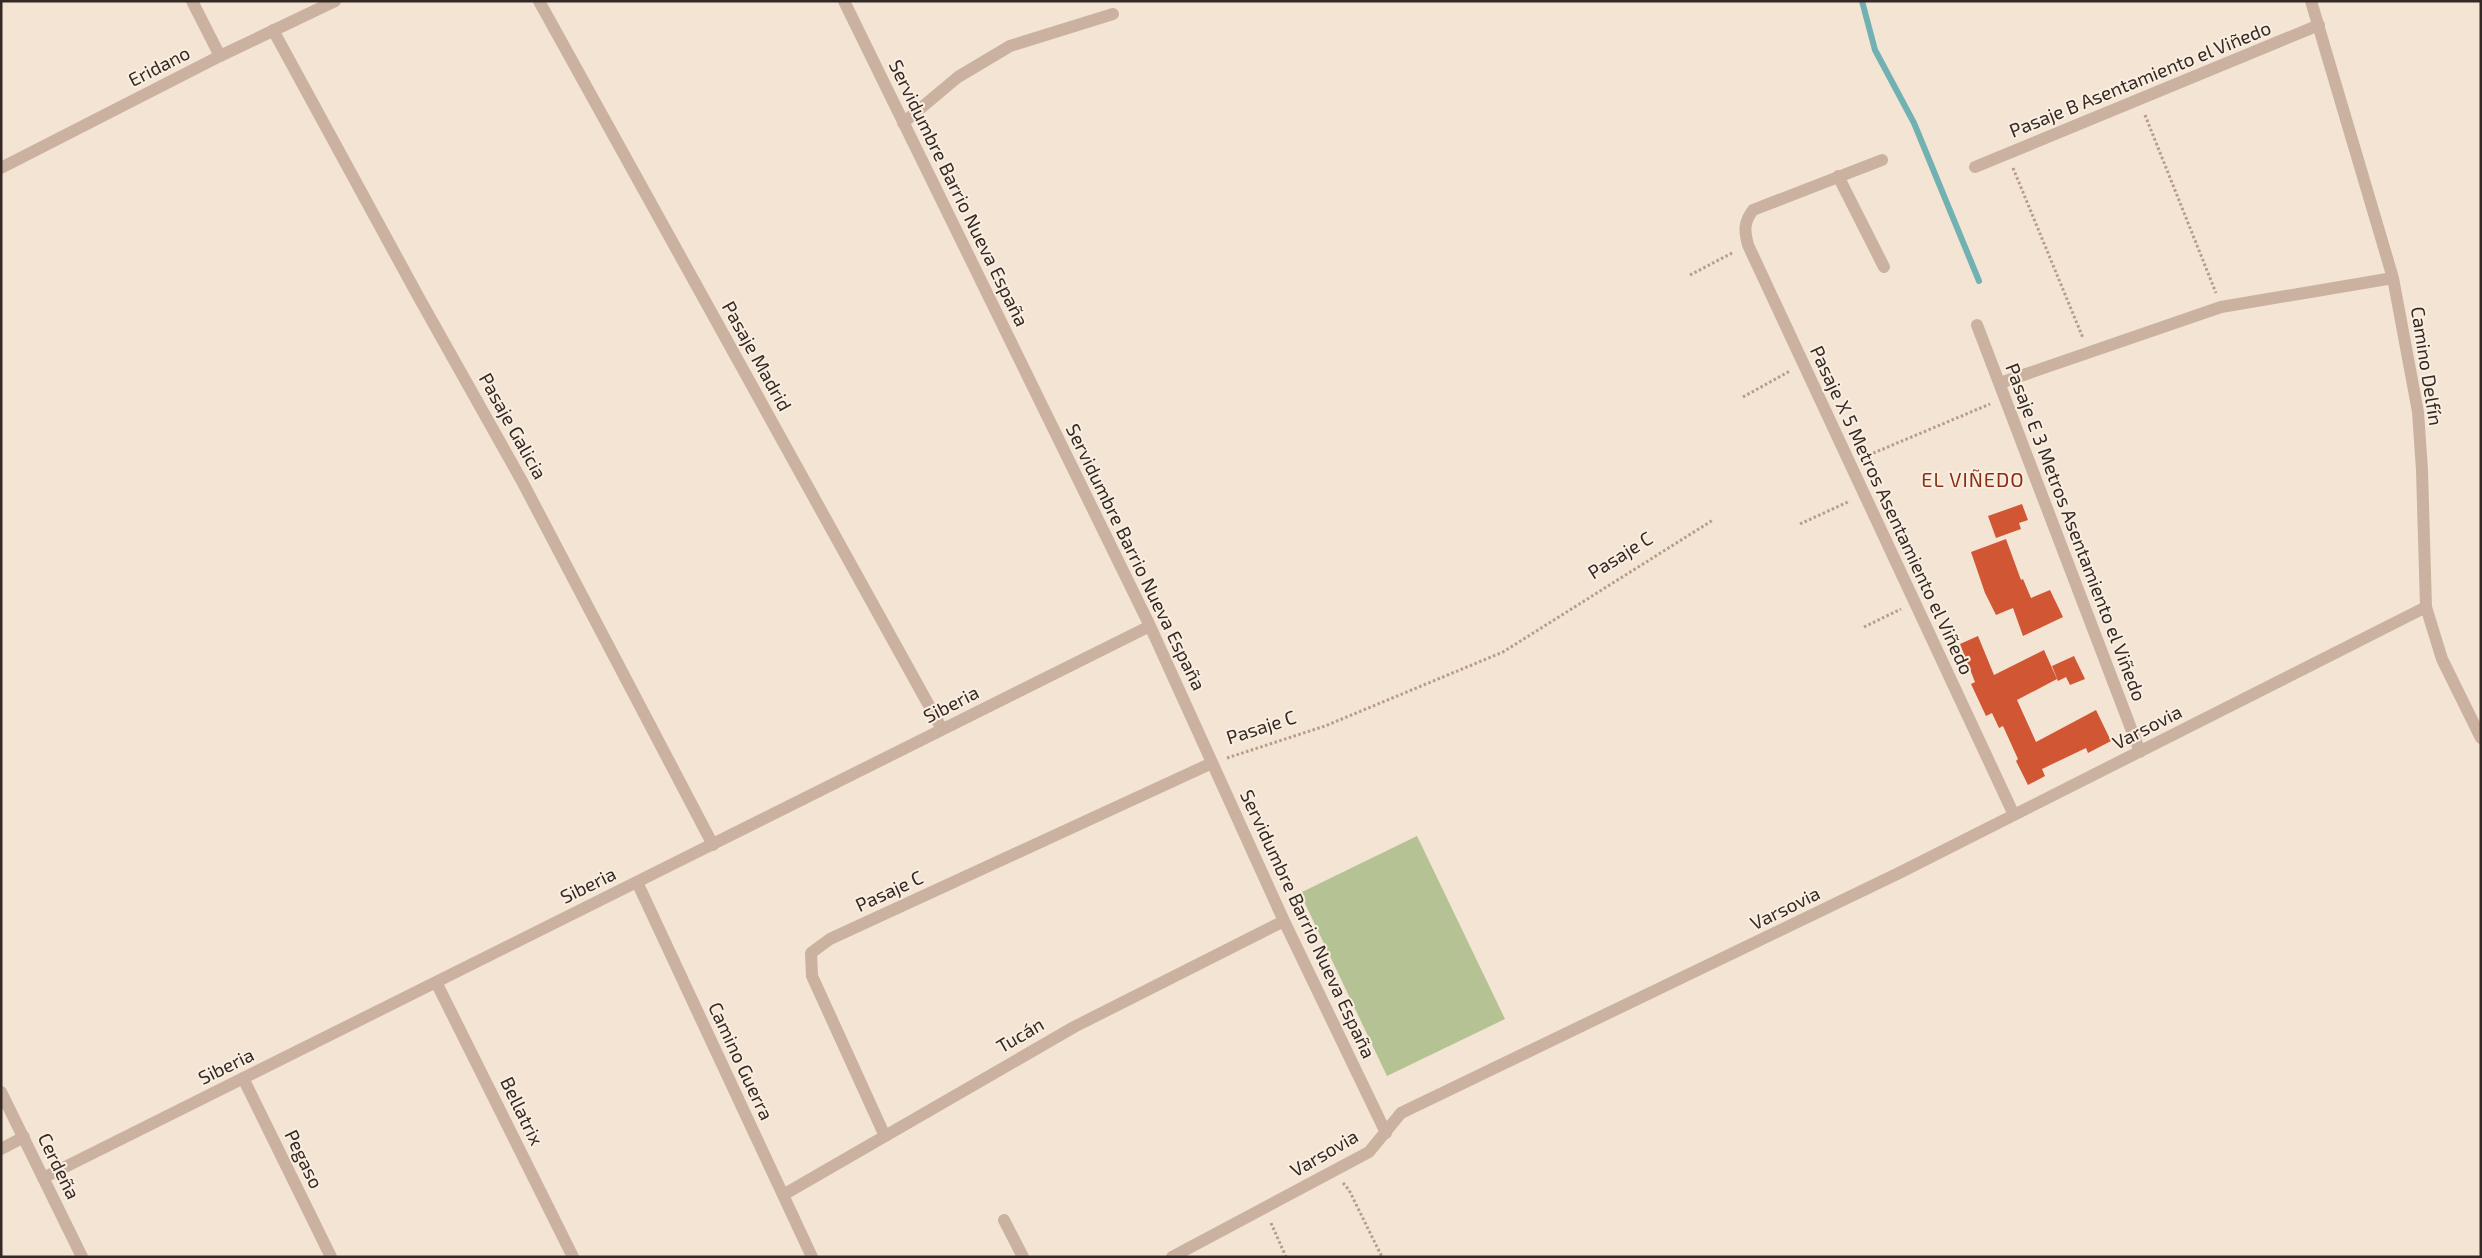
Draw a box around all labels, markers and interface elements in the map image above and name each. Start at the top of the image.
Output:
street label: Pasaje B Asentamiento el Viñedo [2006,15,2274,142]
street label: Eridano [124,40,193,91]
street label: Servidumbre Barrio Nueva España [885,56,1034,330]
street label: Pasaje Madrid [718,297,797,415]
street label: Camino Delfín [2407,305,2448,427]
street label: Pasaje X 5 Metros Asentamiento el Viñedo [1806,342,1979,678]
street label: Pasaje E 3 Metros Asentamiento el Viñedo [2001,360,2152,704]
street label: Pasaje Galicia [475,369,552,483]
street label: Servidumbre Barrio Nueva España [1062,420,1211,694]
district label: EL VIÑEDO [1921,467,2025,491]
street label: Pasaje C [1583,526,1656,583]
street label: Siberia [919,680,982,727]
street label: Varsovia [2108,699,2185,754]
street label: Pasaje C [1223,704,1299,749]
street label: Servidumbre Barrio Nueva España [1236,786,1381,1062]
street label: Siberia [556,861,619,908]
street label: Pasaje C [851,865,926,916]
street label: Varsovia [1746,881,1823,934]
street label: Camino Guerra [704,998,779,1123]
street label: Tucán [992,1012,1048,1057]
street label: Siberia [194,1042,257,1089]
street label: Bellatrix [496,1073,549,1149]
street label: Varsovia [1286,1124,1362,1181]
street label: Pegaso [280,1126,329,1192]
street label: Cerdeña [34,1129,85,1203]

